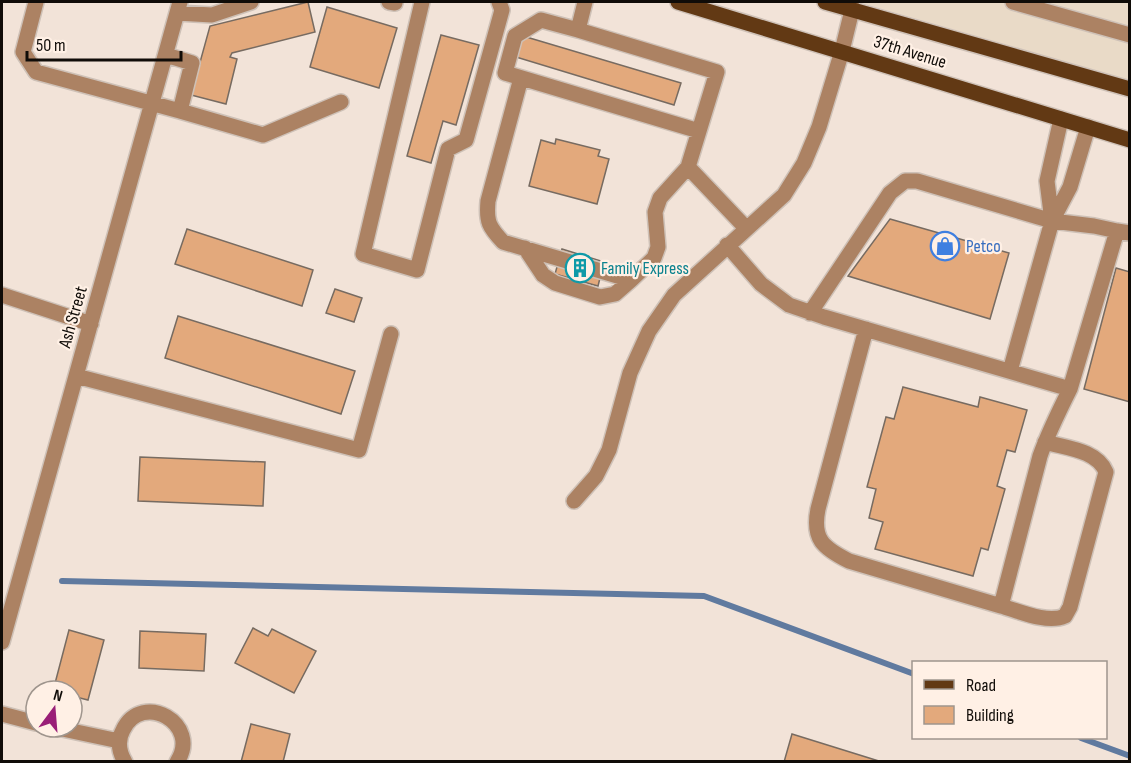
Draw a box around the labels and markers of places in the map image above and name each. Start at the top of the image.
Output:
shop icon: Petco [929,230,961,262]
place label: Petco [966,236,1001,257]
building icon: Family Express [564,252,596,284]
place label: Family Express [601,258,689,279]

